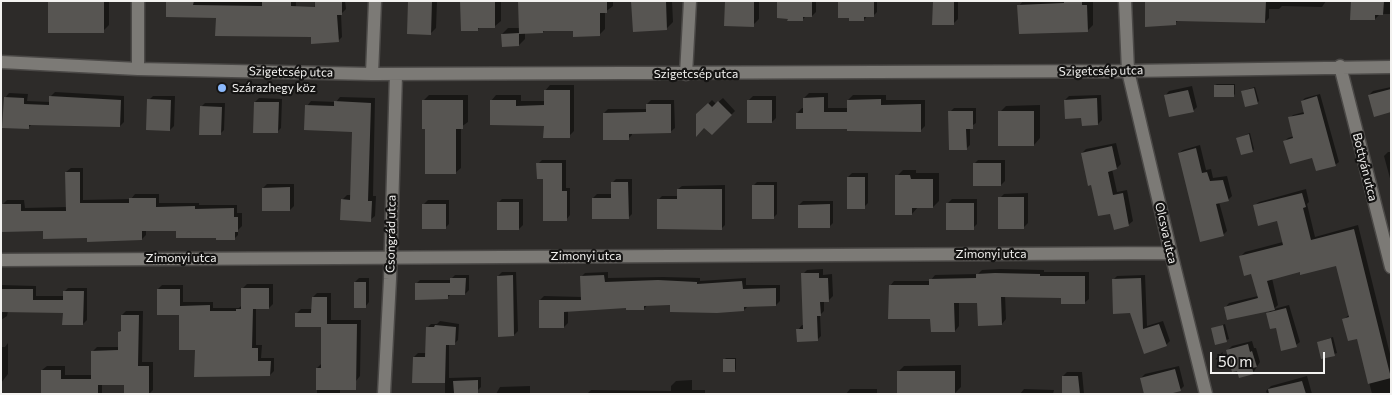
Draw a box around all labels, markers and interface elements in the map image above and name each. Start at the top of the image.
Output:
street label: Szigetcsép utca [1059,63,1143,79]
street label: Szigetcsép utca [249,64,333,80]
street label: Szigetcsép utca [654,67,738,81]
place label: Szárazhegy köz [232,81,316,95]
marker: Szárazhegy köz [216,82,228,94]
street label: Bottyán utca [1350,131,1380,203]
street label: Csongrád utca [383,195,399,273]
street label: Olcsva utca [1152,201,1180,265]
street label: Zimonyi utca [956,247,1026,261]
street label: Zimonyi utca [551,249,621,263]
street label: Zimonyi utca [146,251,216,265]
scale bar [1212,342,1327,374]
text: 50 m [1218,352,1252,370]

